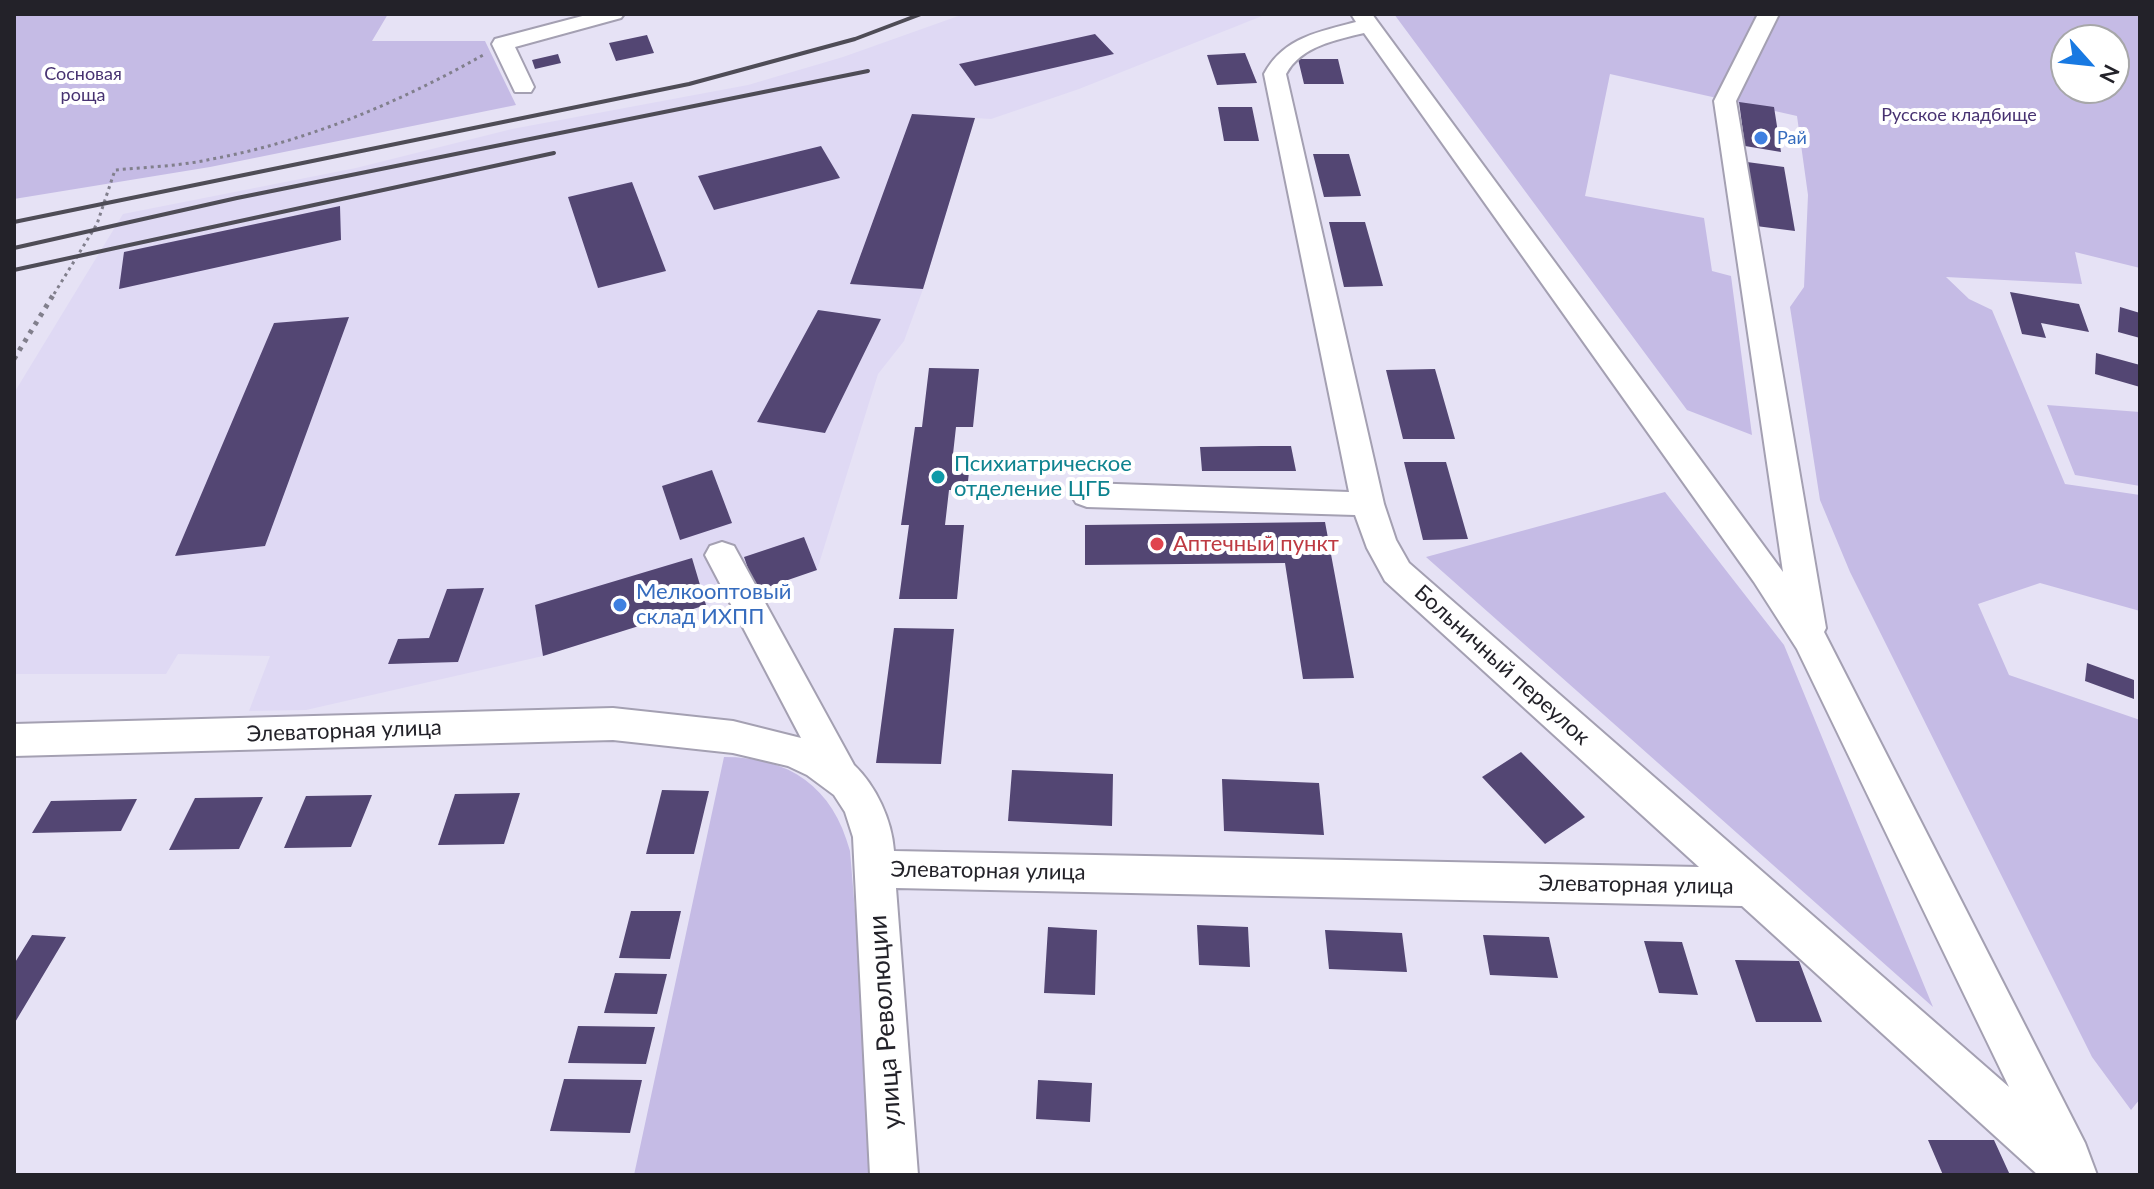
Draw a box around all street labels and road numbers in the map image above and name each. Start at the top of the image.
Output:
street label: Больничный переулок [1409,579,1595,751]
street label: Элеваторная улица [246,714,442,748]
street label: Элеваторная улица [890,856,1086,886]
street label: Элеваторная улица [1538,870,1734,900]
street label: улица Революции [862,914,908,1130]

